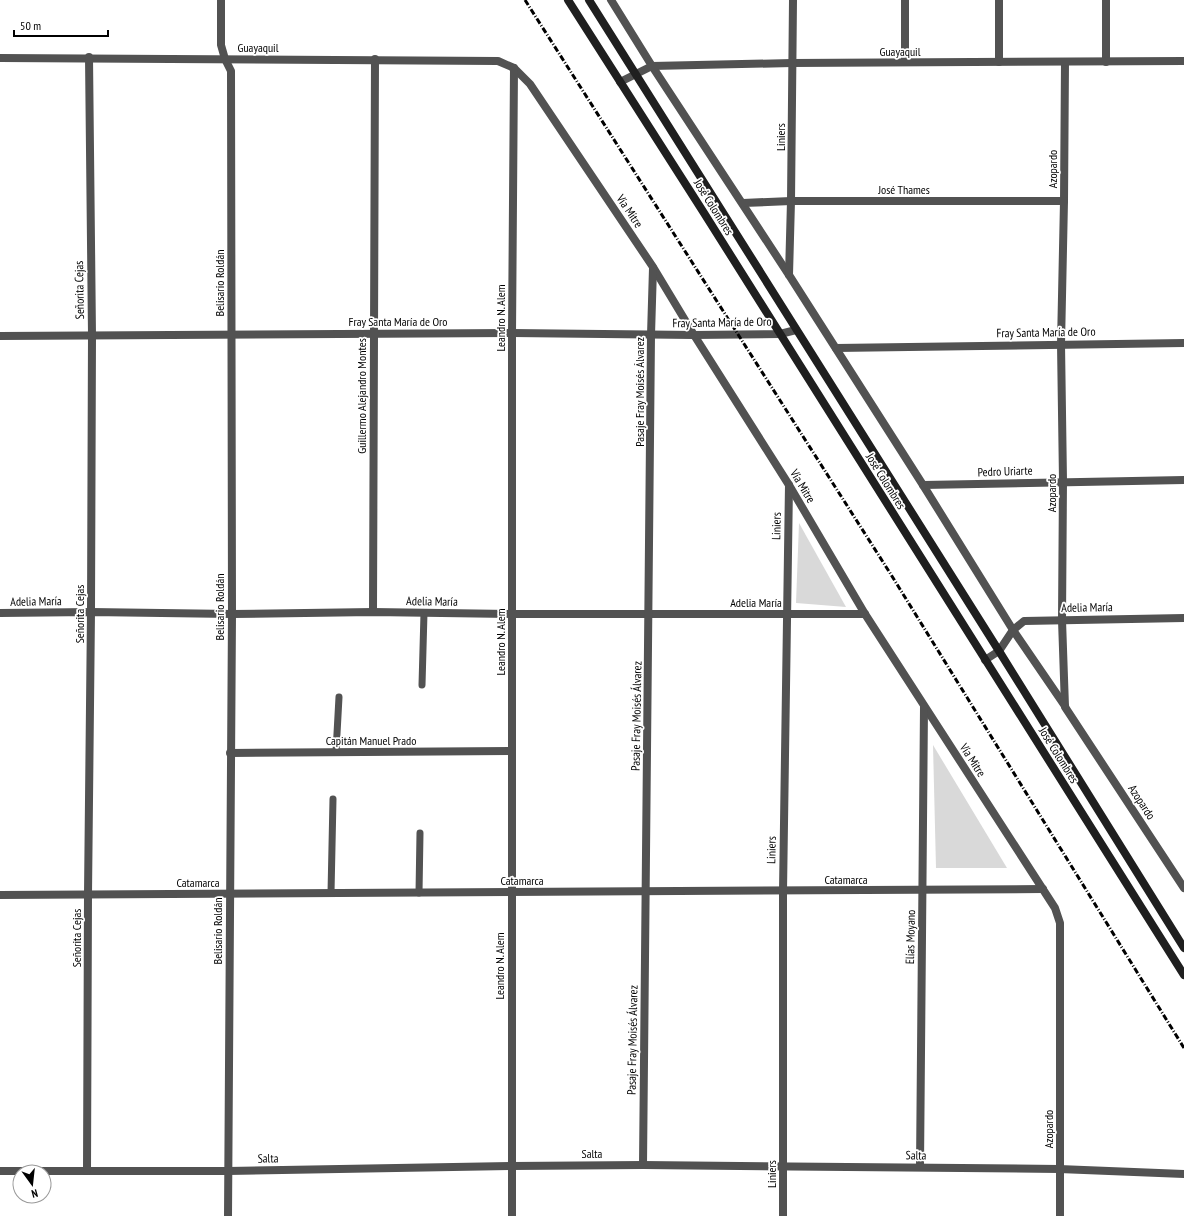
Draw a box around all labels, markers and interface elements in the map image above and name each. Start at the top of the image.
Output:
scale bar [14,12,108,38]
text: 50 m [20,18,41,33]
street label: Guayaquil [237,40,279,55]
street label: Guayaquil [879,44,921,59]
street label: Liniers [773,123,788,151]
street label: Azopardo [1045,150,1060,188]
street label: José Colombres [690,175,737,238]
street label: José Thames [877,182,930,197]
street label: Vía Mitre [613,191,647,231]
street label: Belisario Roldán [212,249,227,317]
street label: Señorita Cejas [71,261,87,319]
street label: Leandro N. Alem [493,284,508,351]
street label: Fray Santa María de Oro [348,314,448,329]
street label: Fray Santa María de Oro [672,314,772,330]
street label: Fray Santa María de Oro [996,324,1096,340]
street label: Pasaje Fray Moisés Álvarez [632,337,647,447]
street label: Guillermo Alejandro Montes [354,338,369,454]
street label: José Colombres [862,449,909,512]
street label: Pedro Uriarte [977,463,1033,479]
street label: Vía Mitre [787,465,819,506]
street label: Azopardo [1044,474,1059,512]
street label: Liniers [768,512,784,540]
street label: Belisario Roldán [212,573,227,641]
street label: Señorita Cejas [72,585,87,643]
street label: Adelia María [10,593,62,609]
street label: Adelia María [406,593,458,609]
street label: Adelia María [730,595,782,610]
street label: Adelia María [1061,599,1113,615]
street label: Leandro N. Alem [493,608,508,675]
street label: Pasaje Fray Moisés Álvarez [628,661,644,771]
street label: José Colombres [1035,723,1082,786]
street label: Capitán Manuel Prado [326,733,416,748]
street label: Vía Mitre [956,740,989,780]
street label: Azopardo [1125,782,1159,822]
street label: Liniers [763,836,779,864]
street label: Catamarca [824,872,868,887]
street label: Catamarca [500,873,544,888]
street label: Catamarca [176,875,220,890]
street label: Belisario Roldán [210,897,225,965]
street label: Señorita Cejas [69,909,84,967]
street label: Elías Moyano [902,910,918,964]
street label: Leandro N. Alem [492,932,507,999]
street label: Pasaje Fray Moisés Álvarez [624,985,640,1095]
street label: Azopardo [1041,1110,1056,1148]
street label: Salta [582,1146,603,1161]
street label: Salta [905,1147,927,1163]
street label: Salta [257,1150,279,1166]
street label: Liniers [764,1160,779,1188]
north arrow [12,1164,52,1204]
text: N [30,1186,39,1201]

